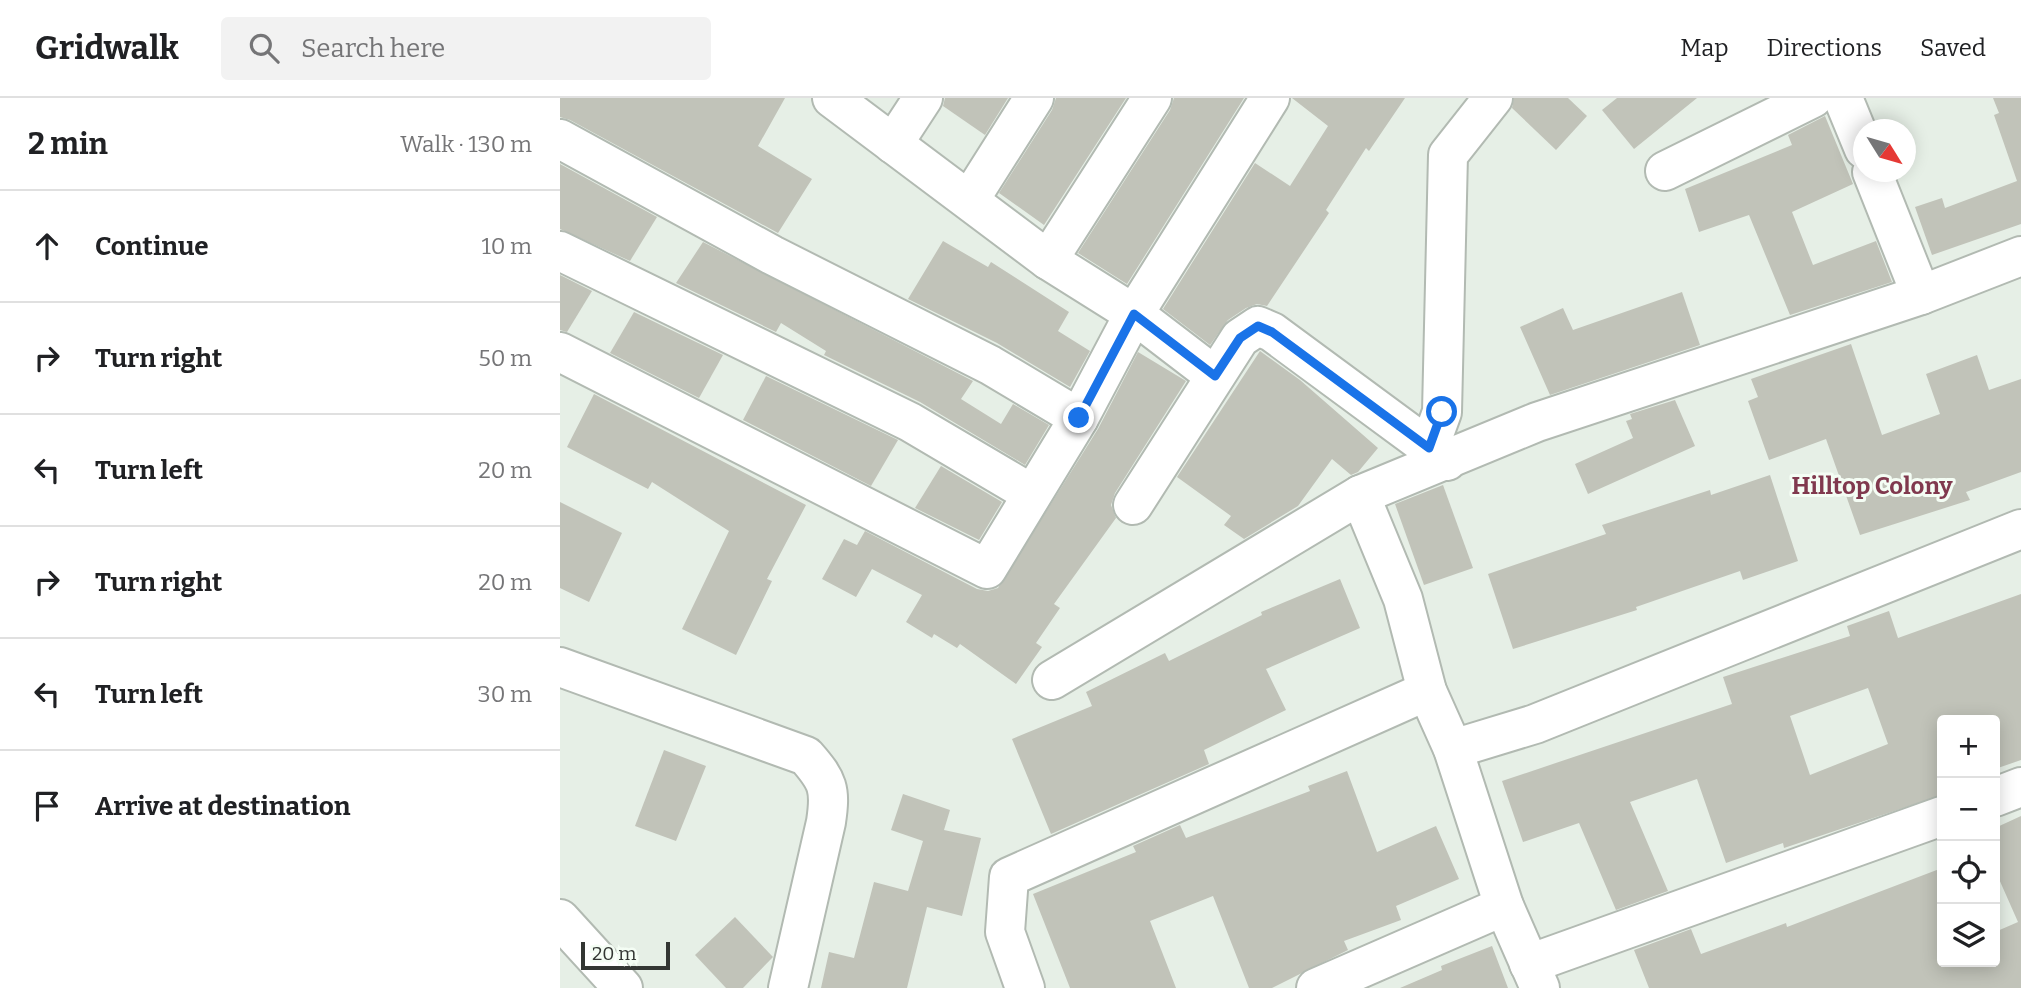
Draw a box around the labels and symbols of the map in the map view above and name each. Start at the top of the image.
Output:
north arrow [1853,119,1916,182]
route start [1426,396,1457,427]
route end [1063,402,1094,433]
district label: Hilltop Colony [1791,472,1953,500]
scale bar [581,939,670,971]

